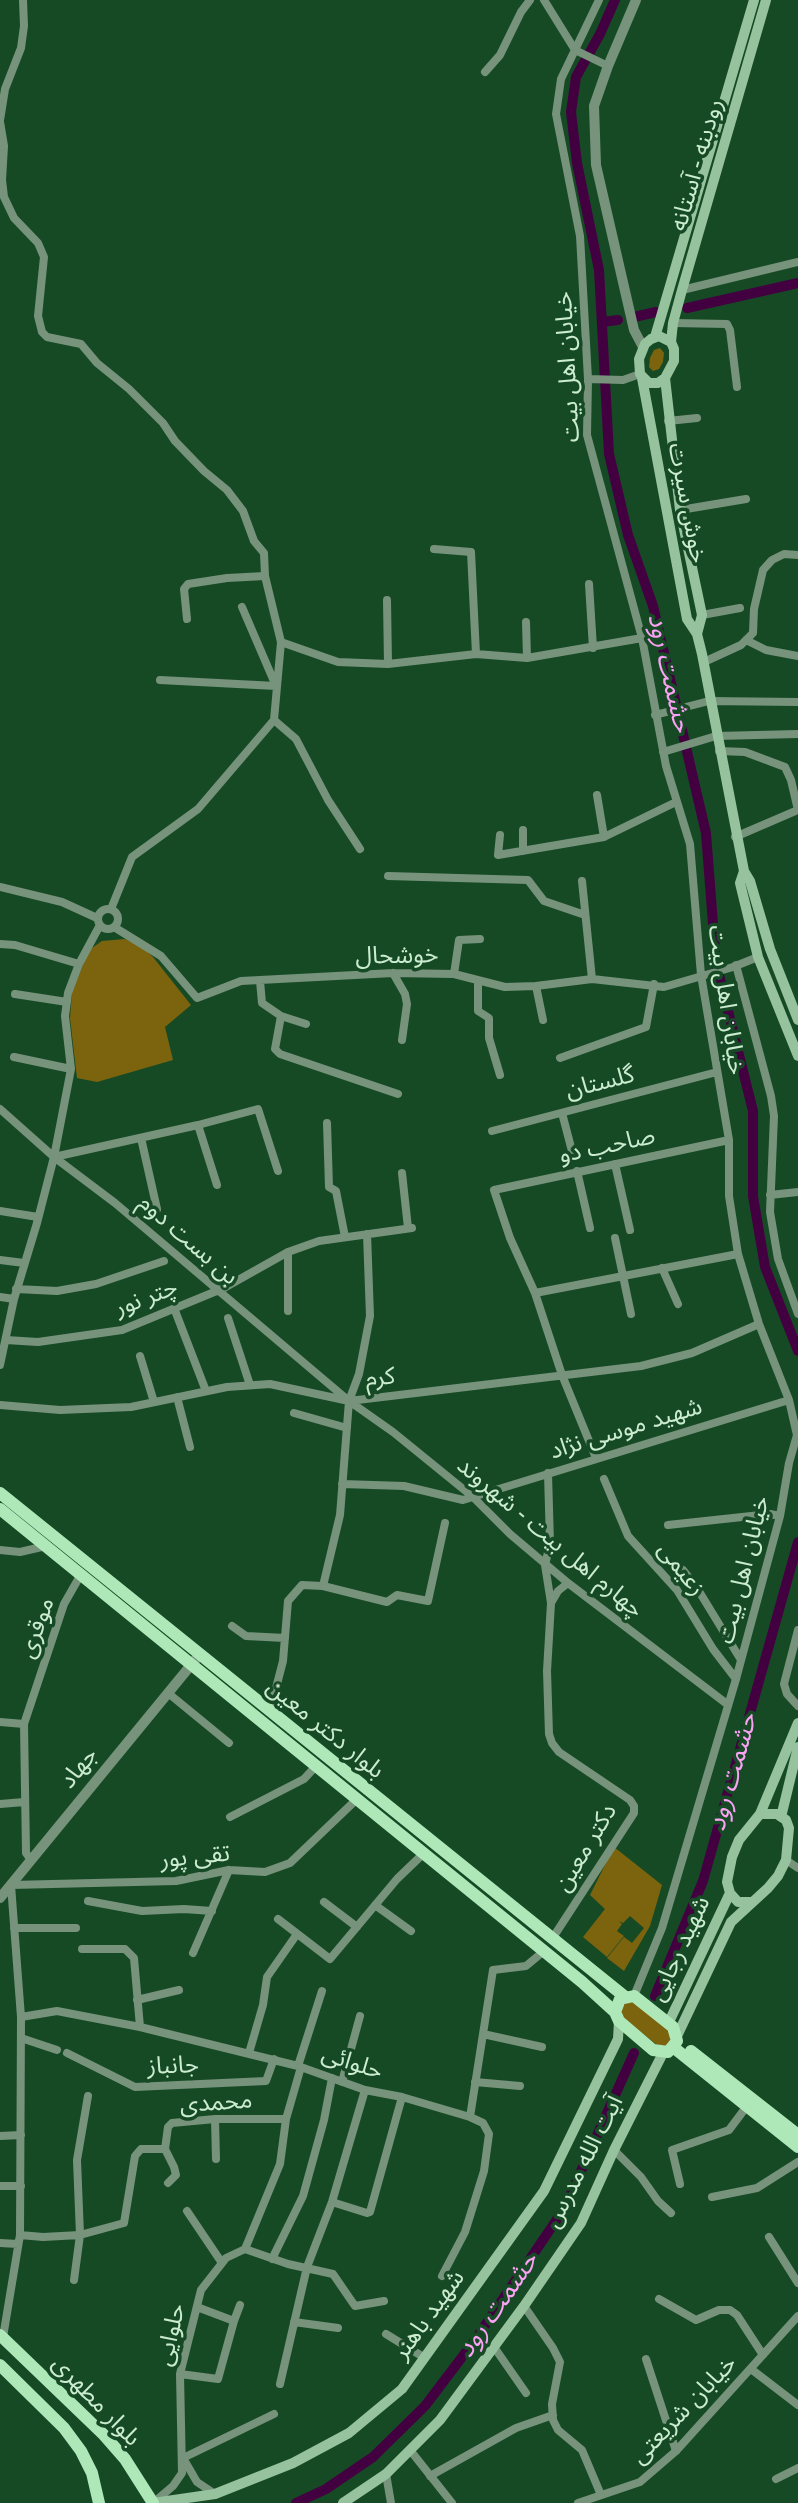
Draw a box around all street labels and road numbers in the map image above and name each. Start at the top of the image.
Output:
street label: رودبنه - آستانه [664,96,730,234]
street label: خیابان اهل بیت [550,291,586,443]
street label: خوش سیرت [661,440,713,566]
street label: خیابان اهل بیت [701,923,751,1077]
street label: خوشحال [355,941,439,971]
street label: گلستان [563,1061,637,1105]
street label: صاحب دو [556,1122,658,1170]
street label: بن بست دوم [132,1189,244,1291]
street label: چتر نور [110,1273,182,1323]
street label: کرم [363,1362,397,1394]
street label: شهید موسی نژاد [546,1392,706,1466]
street label: چهارم اهل بیت - شهروند [451,1452,649,1624]
street label: خیابان اهل بیت [712,1493,776,1647]
street label: زعیمی [651,1536,711,1602]
street label: موقری [13,1594,61,1662]
street label: بلوار دکتر معین [260,1673,390,1785]
street label: جهاد [54,1742,104,1794]
street label: دکتر معین [549,1799,623,1897]
street label: تقی پور [159,1839,231,1875]
street label: شهید رجایی [643,1892,717,2006]
street label: حلوائی [318,2040,386,2086]
street label: جانباز [147,2051,199,2081]
street label: محمدی [179,2086,253,2120]
street label: آیت الله مدرس [538,2091,630,2233]
street label: شهید باهنر [387,2265,471,2365]
street label: حلوایی [150,2301,192,2369]
street label: بلوار مطهری [46,2350,146,2452]
street label: خیابان شریعتی [625,2350,743,2470]

